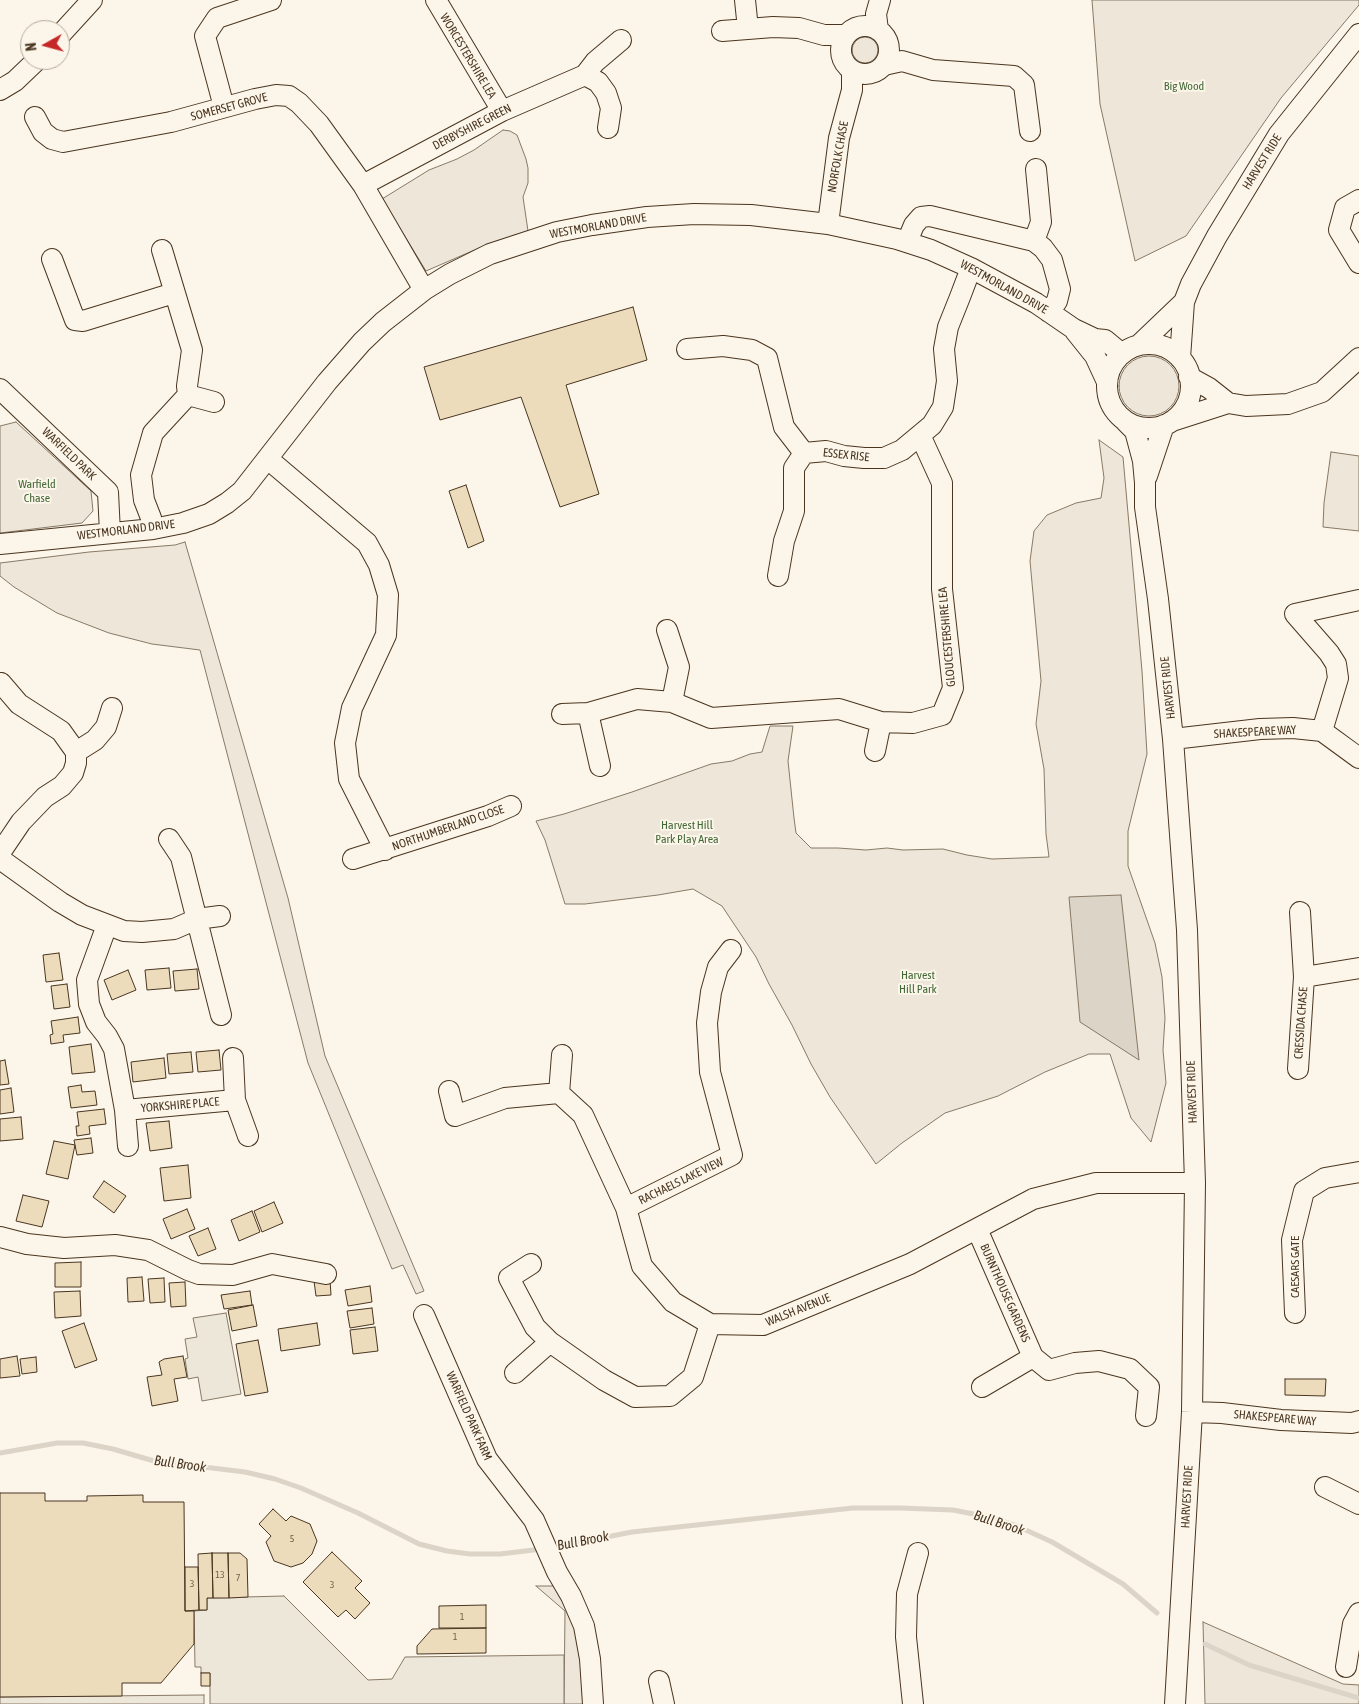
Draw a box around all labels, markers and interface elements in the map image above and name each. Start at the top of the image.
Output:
street label: WORCESTERSHIRE LEA [437,11,499,101]
north arrow [20,20,70,70]
text: N [23,42,40,52]
park label: Big Wood [1164,79,1204,93]
street label: SOMERSET GROVE [189,90,269,124]
street label: DERBYSHIRE GREEN [430,101,514,153]
street label: NORFOLK CHASE [825,120,851,194]
street label: HARVEST RIDE [1239,132,1285,192]
street label: WESTMORLAND DRIVE [549,210,647,242]
street label: WESTMORLAND DRIVE [958,257,1050,317]
street label: WARFIELD PARK [39,425,99,483]
street label: ESSEX RISE [822,445,870,465]
park label: Warfield Chase [18,477,56,505]
street label: WESTMORLAND DRIVE [77,517,175,543]
street label: GLOUCESTERSHIRE LEA [935,586,959,688]
street label: HARVEST RIDE [1158,656,1178,720]
street label: SHAKESPEARE WAY [1213,723,1297,741]
street label: NORTHUMBERLAND CLOSE [390,802,506,854]
park label: Harvest Hill Park Play Area [655,818,719,846]
park label: Harvest Hill Park [899,968,937,996]
street label: CRESSIDA CHASE [1291,986,1311,1060]
street label: HARVEST RIDE [1184,1060,1200,1124]
street label: YORKSHIRE PLACE [140,1094,220,1116]
street label: RACHAELS LAKE VIEW [636,1154,726,1208]
street label: CAESARS GATE [1288,1236,1302,1298]
street label: BURNTHOUSE GARDENS [977,1242,1033,1344]
street label: WALSH AVENUE [764,1290,832,1330]
street label: WARFIELD PARK FARM [443,1369,495,1463]
street label: SHAKESPEARE WAY [1233,1407,1317,1429]
water label: Bull Brook [153,1452,207,1476]
street label: HARVEST RIDE [1178,1465,1196,1529]
water label: Bull Brook [971,1507,1027,1539]
water label: Bull Brook [556,1528,610,1554]
house number: 5 [290,1533,294,1545]
house number: 13 [215,1569,225,1581]
house number: 7 [236,1572,240,1584]
house number: 3 [190,1578,194,1590]
house number: 3 [330,1579,334,1591]
house number: 1 [460,1611,464,1623]
house number: 1 [453,1631,457,1643]

